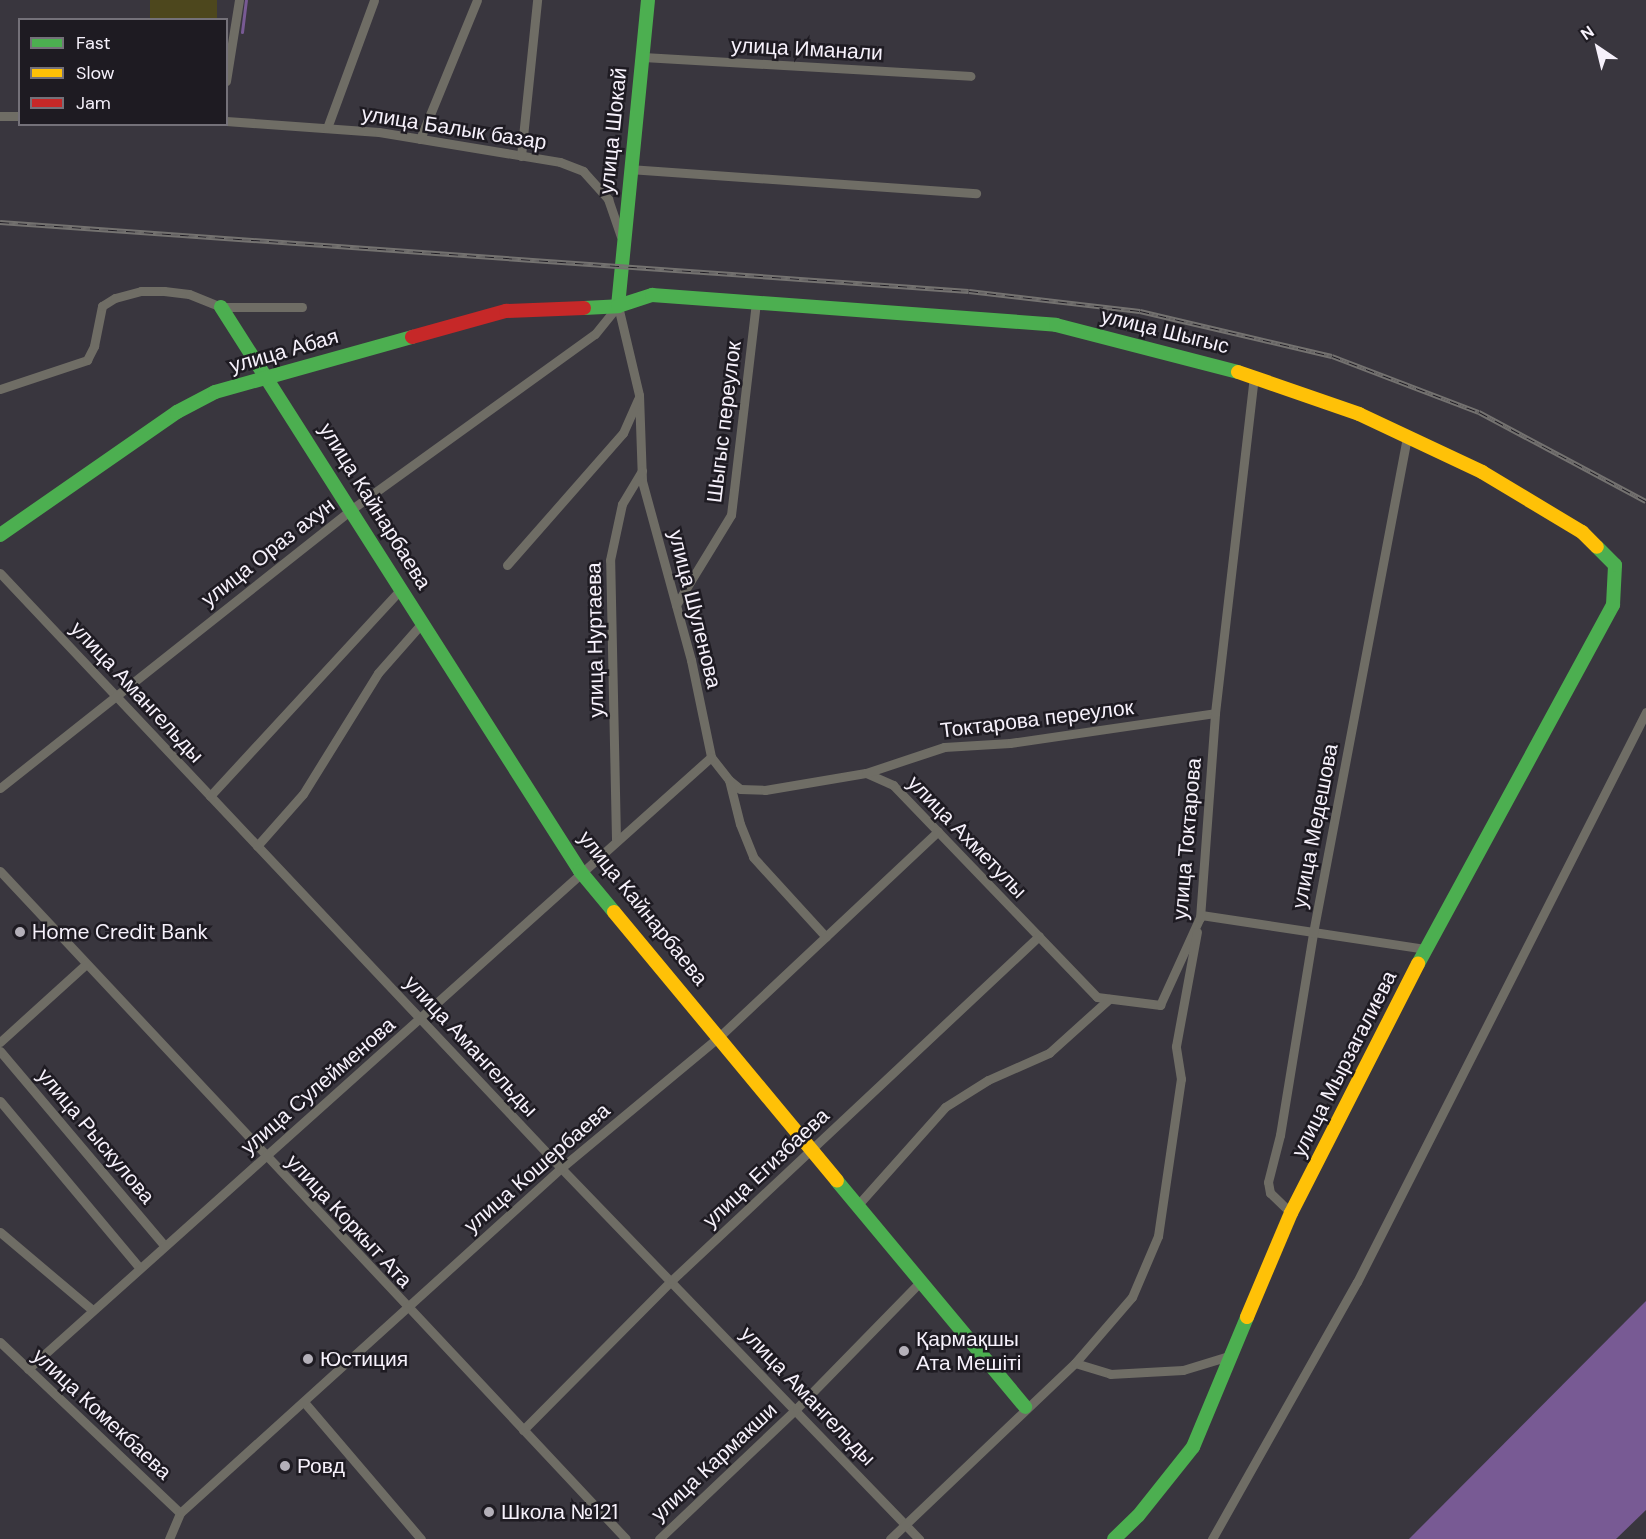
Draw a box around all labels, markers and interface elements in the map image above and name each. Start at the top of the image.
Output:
legend [18,18,228,126]
north arrow [1568,18,1628,78]
text: N [1577,21,1598,45]
text: Fast [76,31,111,55]
street label: улица Иманали [731,32,883,66]
text: Slow [76,61,115,85]
street label: улица Шокай [594,66,632,196]
text: Jam [76,91,111,115]
street label: улица Балык базар [360,101,548,155]
street label: улица Шыгыс [1098,303,1232,359]
street label: улица Абая [227,323,341,379]
street label: Шыгыс переулок [702,340,746,504]
street label: улица Кайнарбаева [314,418,436,594]
street label: улица Ораз ахун [196,492,340,612]
street label: улица Шуленова [663,527,727,691]
street label: улица Нуртаева [581,562,609,718]
street label: улица Амангельды [65,616,209,768]
street label: Токтарова переулок [939,695,1135,743]
street label: улица Медешова [1287,741,1343,911]
street label: улица Токтарова [1167,757,1207,921]
street label: улица Ахметулы [902,771,1032,903]
street label: улица Кайнарбаева [573,826,713,990]
place label: Home Credit Bank [32,919,208,945]
marker: Home Credit Bank [13,925,27,939]
street label: улица Мырзагалиева [1286,967,1402,1161]
street label: улица Амангельды [399,970,543,1122]
street label: улица Сулейменова [236,1012,400,1160]
street label: улица Рыскулова [32,1063,160,1209]
street label: улица Кошербаева [459,1098,615,1238]
street label: улица Егизбаева [698,1103,834,1233]
street label: улица Коркыт Ата [281,1149,417,1293]
street label: улица Амангельды [735,1321,881,1471]
place label: Қармақшы Ата Мешіті [916,1326,1021,1376]
street label: улица Комекбаева [27,1343,177,1485]
marker: Қармақшы Ата Мешіті [897,1344,911,1358]
place label: Юстиция [320,1346,408,1372]
marker: Юстиция [301,1352,315,1366]
street label: улица Кармакши [646,1397,782,1527]
place label: Ровд [297,1453,345,1479]
marker: Ровд [278,1459,292,1473]
place label: Школа №121 [501,1499,618,1525]
marker: Школа №121 [482,1505,496,1519]

